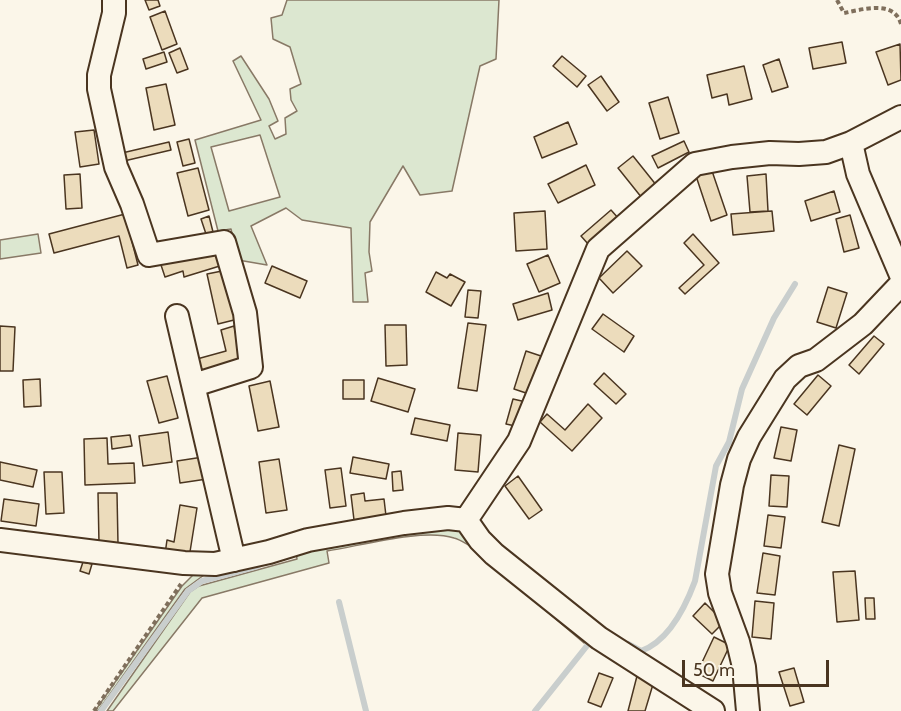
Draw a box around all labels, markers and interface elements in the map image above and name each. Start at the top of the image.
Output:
scale bar [685,648,832,686]
text: 50 m [693,659,735,681]

